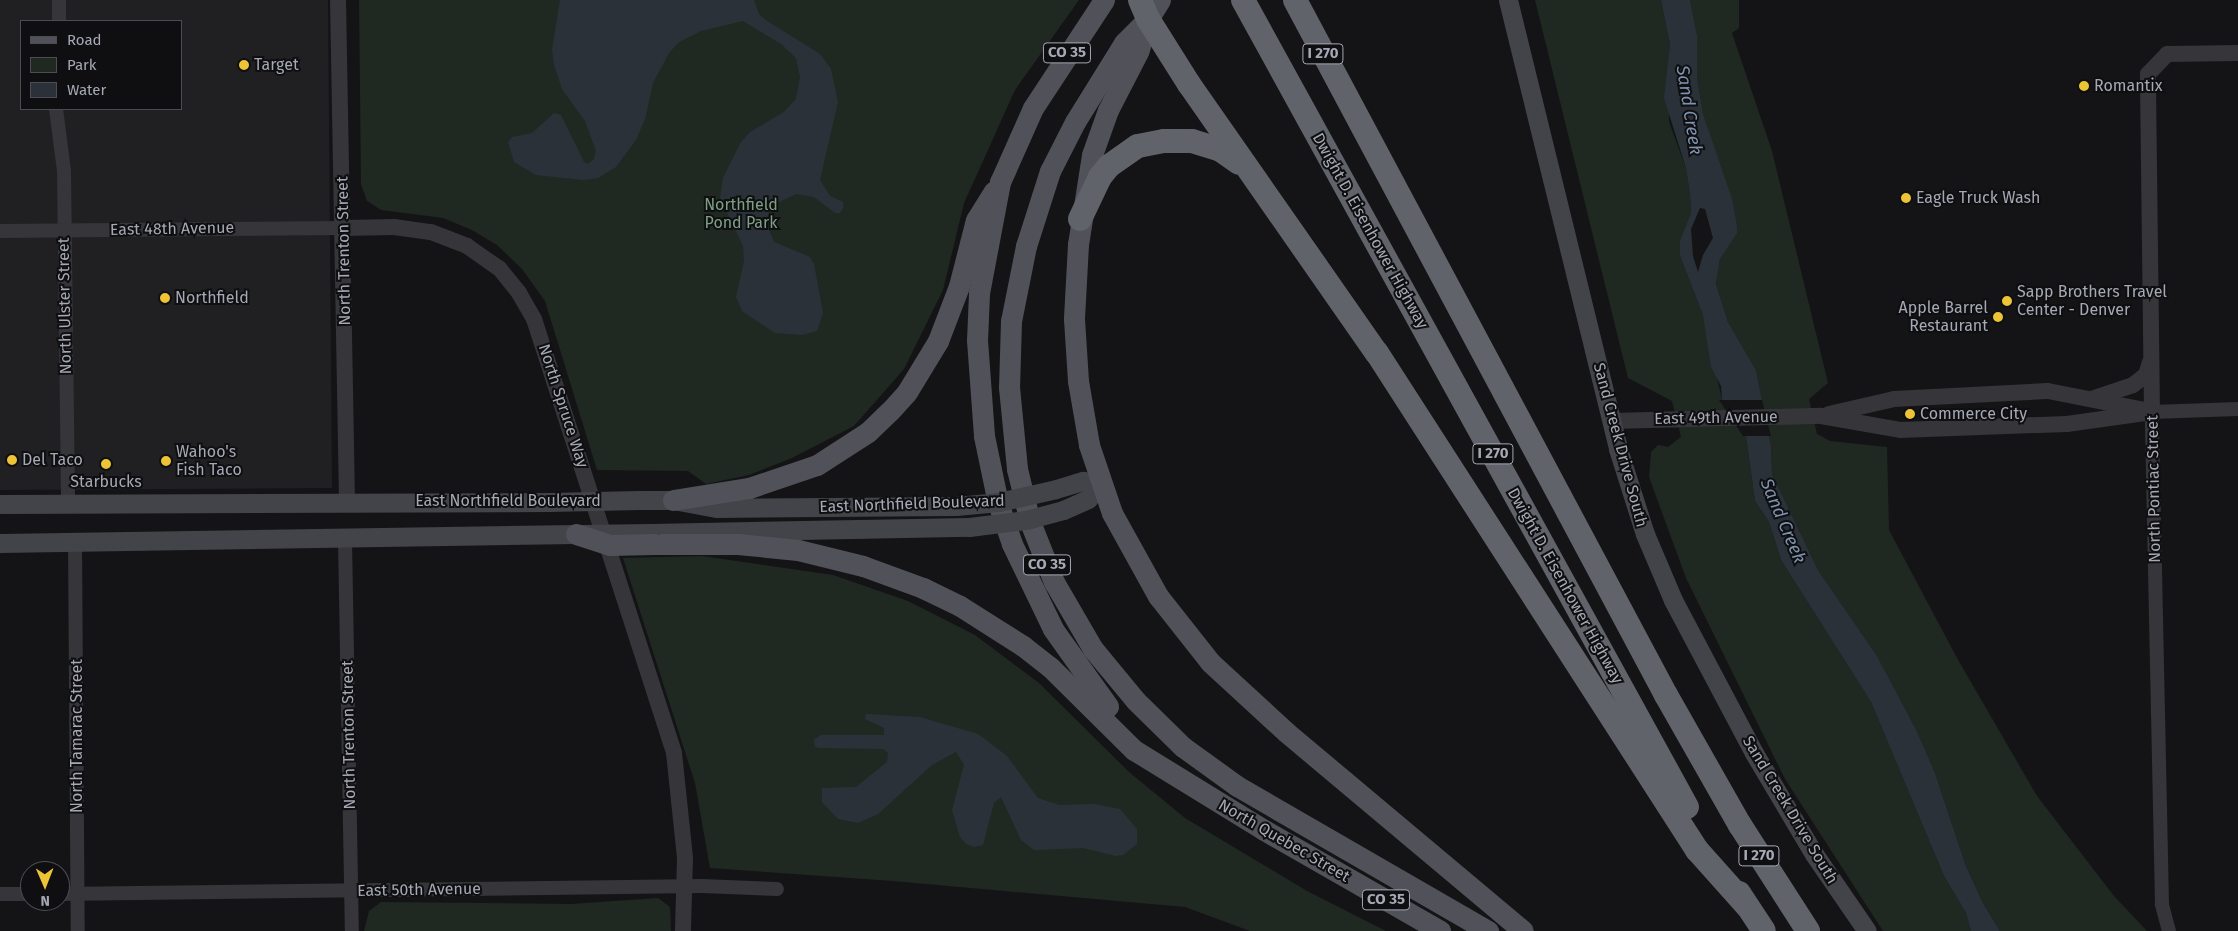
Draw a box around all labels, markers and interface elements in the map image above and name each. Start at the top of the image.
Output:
legend [20,20,182,110]
text: Road [67,31,102,49]
road number: CO 35 [1042,40,1092,66]
road number: I 270 [1302,42,1344,66]
place label: Target [254,55,299,75]
text: Park [67,56,97,74]
marker: Target [238,59,250,71]
water label: Sand Creek [1671,64,1707,156]
place label: Romantix [2094,76,2163,96]
marker: Romantix [2078,80,2090,92]
text: Water [67,81,106,99]
street label: Dwight D. Eisenhower Highway [1308,130,1432,332]
street label: North Trenton Street [333,176,355,326]
place label: Eagle Truck Wash [1916,188,2040,208]
marker: Eagle Truck Wash [1900,192,1912,204]
park label: Northfield Pond Park [704,195,778,233]
street label: East 48th Avenue [110,218,234,240]
street label: North Ulster Street [54,238,76,374]
place label: Sapp Brothers Travel Center - Denver [2017,282,2167,320]
place label: Northfield [175,288,249,308]
marker: Northfield [159,292,171,304]
marker: Sapp Brothers Travel Center - Denver [2001,295,2013,307]
place label: Apple Barrel Restaurant [1899,298,1988,336]
marker: Apple Barrel Restaurant [1992,311,2004,323]
street label: North Spruce Way [534,342,592,470]
street label: Sand Creek Drive South [1589,361,1651,529]
place label: Commerce City [1920,404,2027,424]
street label: East 49th Avenue [1654,407,1778,429]
marker: Commerce City [1904,408,1916,420]
street label: North Pontiac Street [2143,415,2165,563]
place label: Wahoo's Fish Taco [176,442,242,480]
road number: I 270 [1472,442,1514,466]
place label: Del Taco [22,450,83,470]
marker: Del Taco [6,454,18,466]
marker: Wahoo's Fish Taco [160,455,172,467]
marker: Starbucks [100,458,112,470]
place label: Starbucks [70,472,142,492]
water label: Sand Creek [1755,475,1811,567]
street label: Dwight D. Eisenhower Highway [1503,485,1627,687]
street label: East Northfield Boulevard [415,491,601,511]
street label: East Northfield Boulevard [819,491,1005,517]
road number: CO 35 [1022,552,1072,578]
street label: North Tamarac Street [67,659,87,813]
street label: North Trenton Street [338,660,360,810]
street label: Sand Creek Drive South [1738,733,1842,887]
street label: North Quebec Street [1215,796,1353,886]
road number: I 270 [1738,844,1780,868]
north arrow [20,861,70,911]
street label: East 50th Avenue [357,879,481,901]
road number: CO 35 [1361,888,1411,912]
text: N [40,892,50,909]

